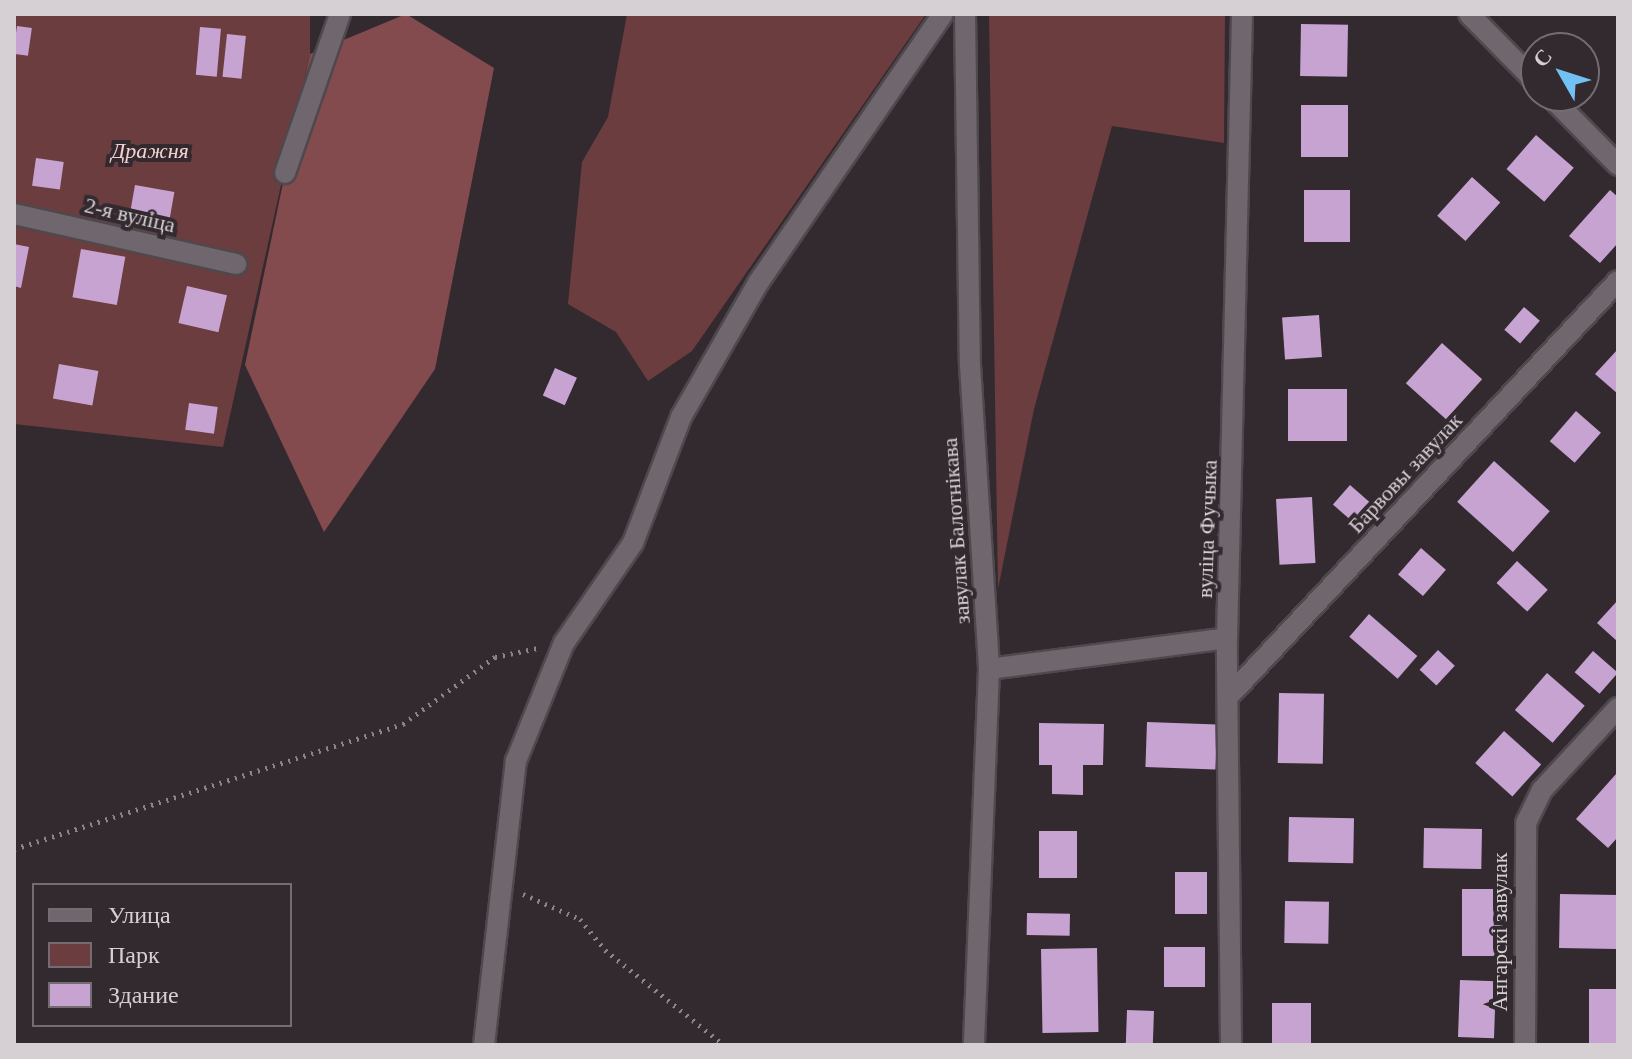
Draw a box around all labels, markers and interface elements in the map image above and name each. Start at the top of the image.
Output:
north arrow [1520,32,1600,112]
text: С [1528,44,1557,72]
park label: Дражня [111,138,189,164]
street label: 2-я вуліца [82,192,178,238]
street label: Барвовы завулак [1343,407,1467,539]
street label: завулак Балотнікава [936,437,976,625]
street label: вуліца Фучыка [1191,460,1223,598]
street label: Ангарскі завулак [1487,852,1513,1012]
legend [32,883,292,1027]
text: Улица [108,902,171,928]
text: Парк [108,942,160,968]
text: Здание [108,982,179,1008]

